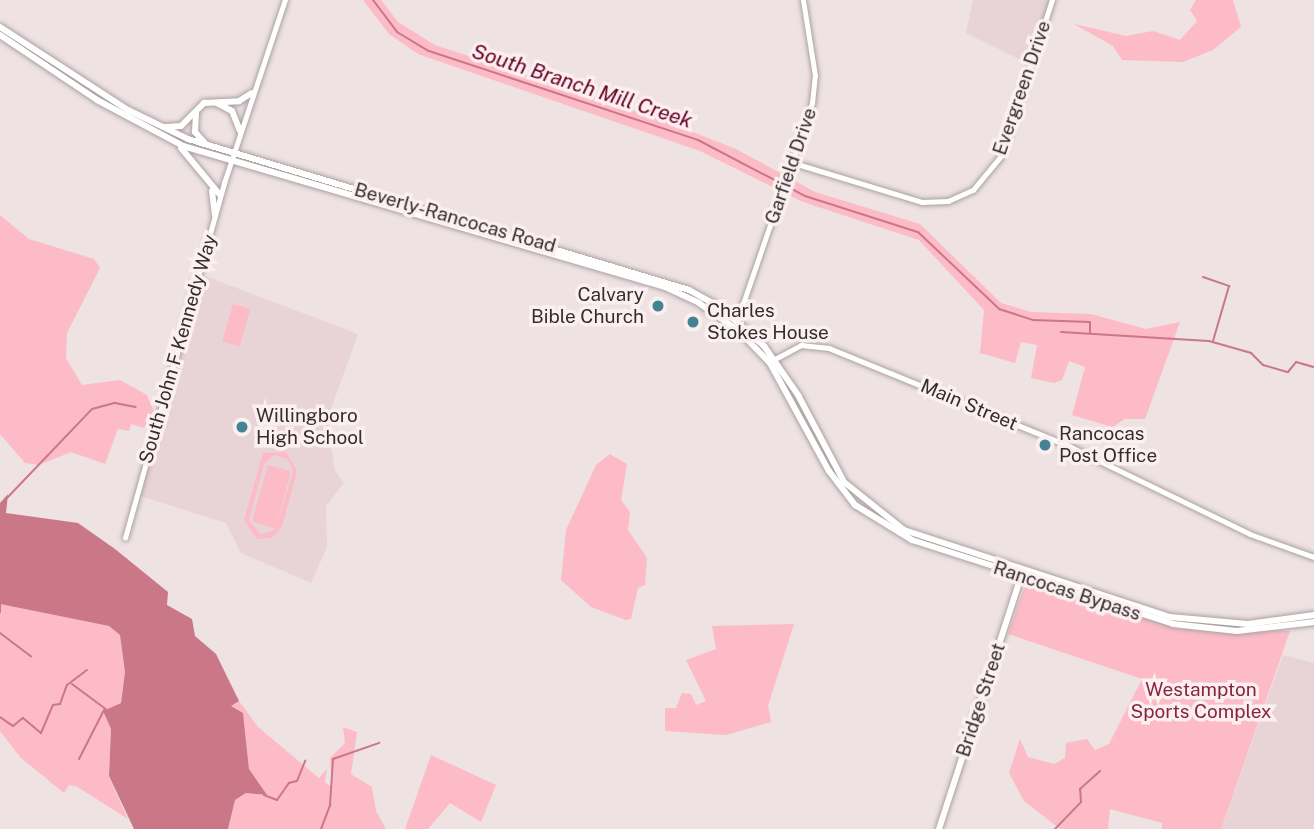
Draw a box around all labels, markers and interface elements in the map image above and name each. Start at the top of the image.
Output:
street label: Evergreen Drive [988,18,1056,158]
water label: South Branch Mill Creek [469,38,695,134]
street label: Garfield Drive [760,105,822,227]
street label: Beverly-Rancocas Road [352,178,558,258]
street label: South John F Kennedy Way [134,232,222,466]
place label: Calvary Bible Church [531,284,644,328]
marker: Calvary Bible Church [650,298,666,314]
place label: Charles Stokes House [707,300,829,344]
marker: Charles Stokes House [685,314,701,330]
street label: Main Street [917,374,1021,436]
place label: Willingboro High School [256,405,364,449]
marker: Willingboro High School [234,419,250,435]
place label: Rancocas Post Office [1059,423,1157,467]
marker: Rancocas Post Office [1037,437,1053,453]
street label: Rancocas Bypass [990,556,1144,626]
street label: Bridge Street [952,640,1010,760]
park label: Westampton Sports Complex [1130,679,1272,723]

